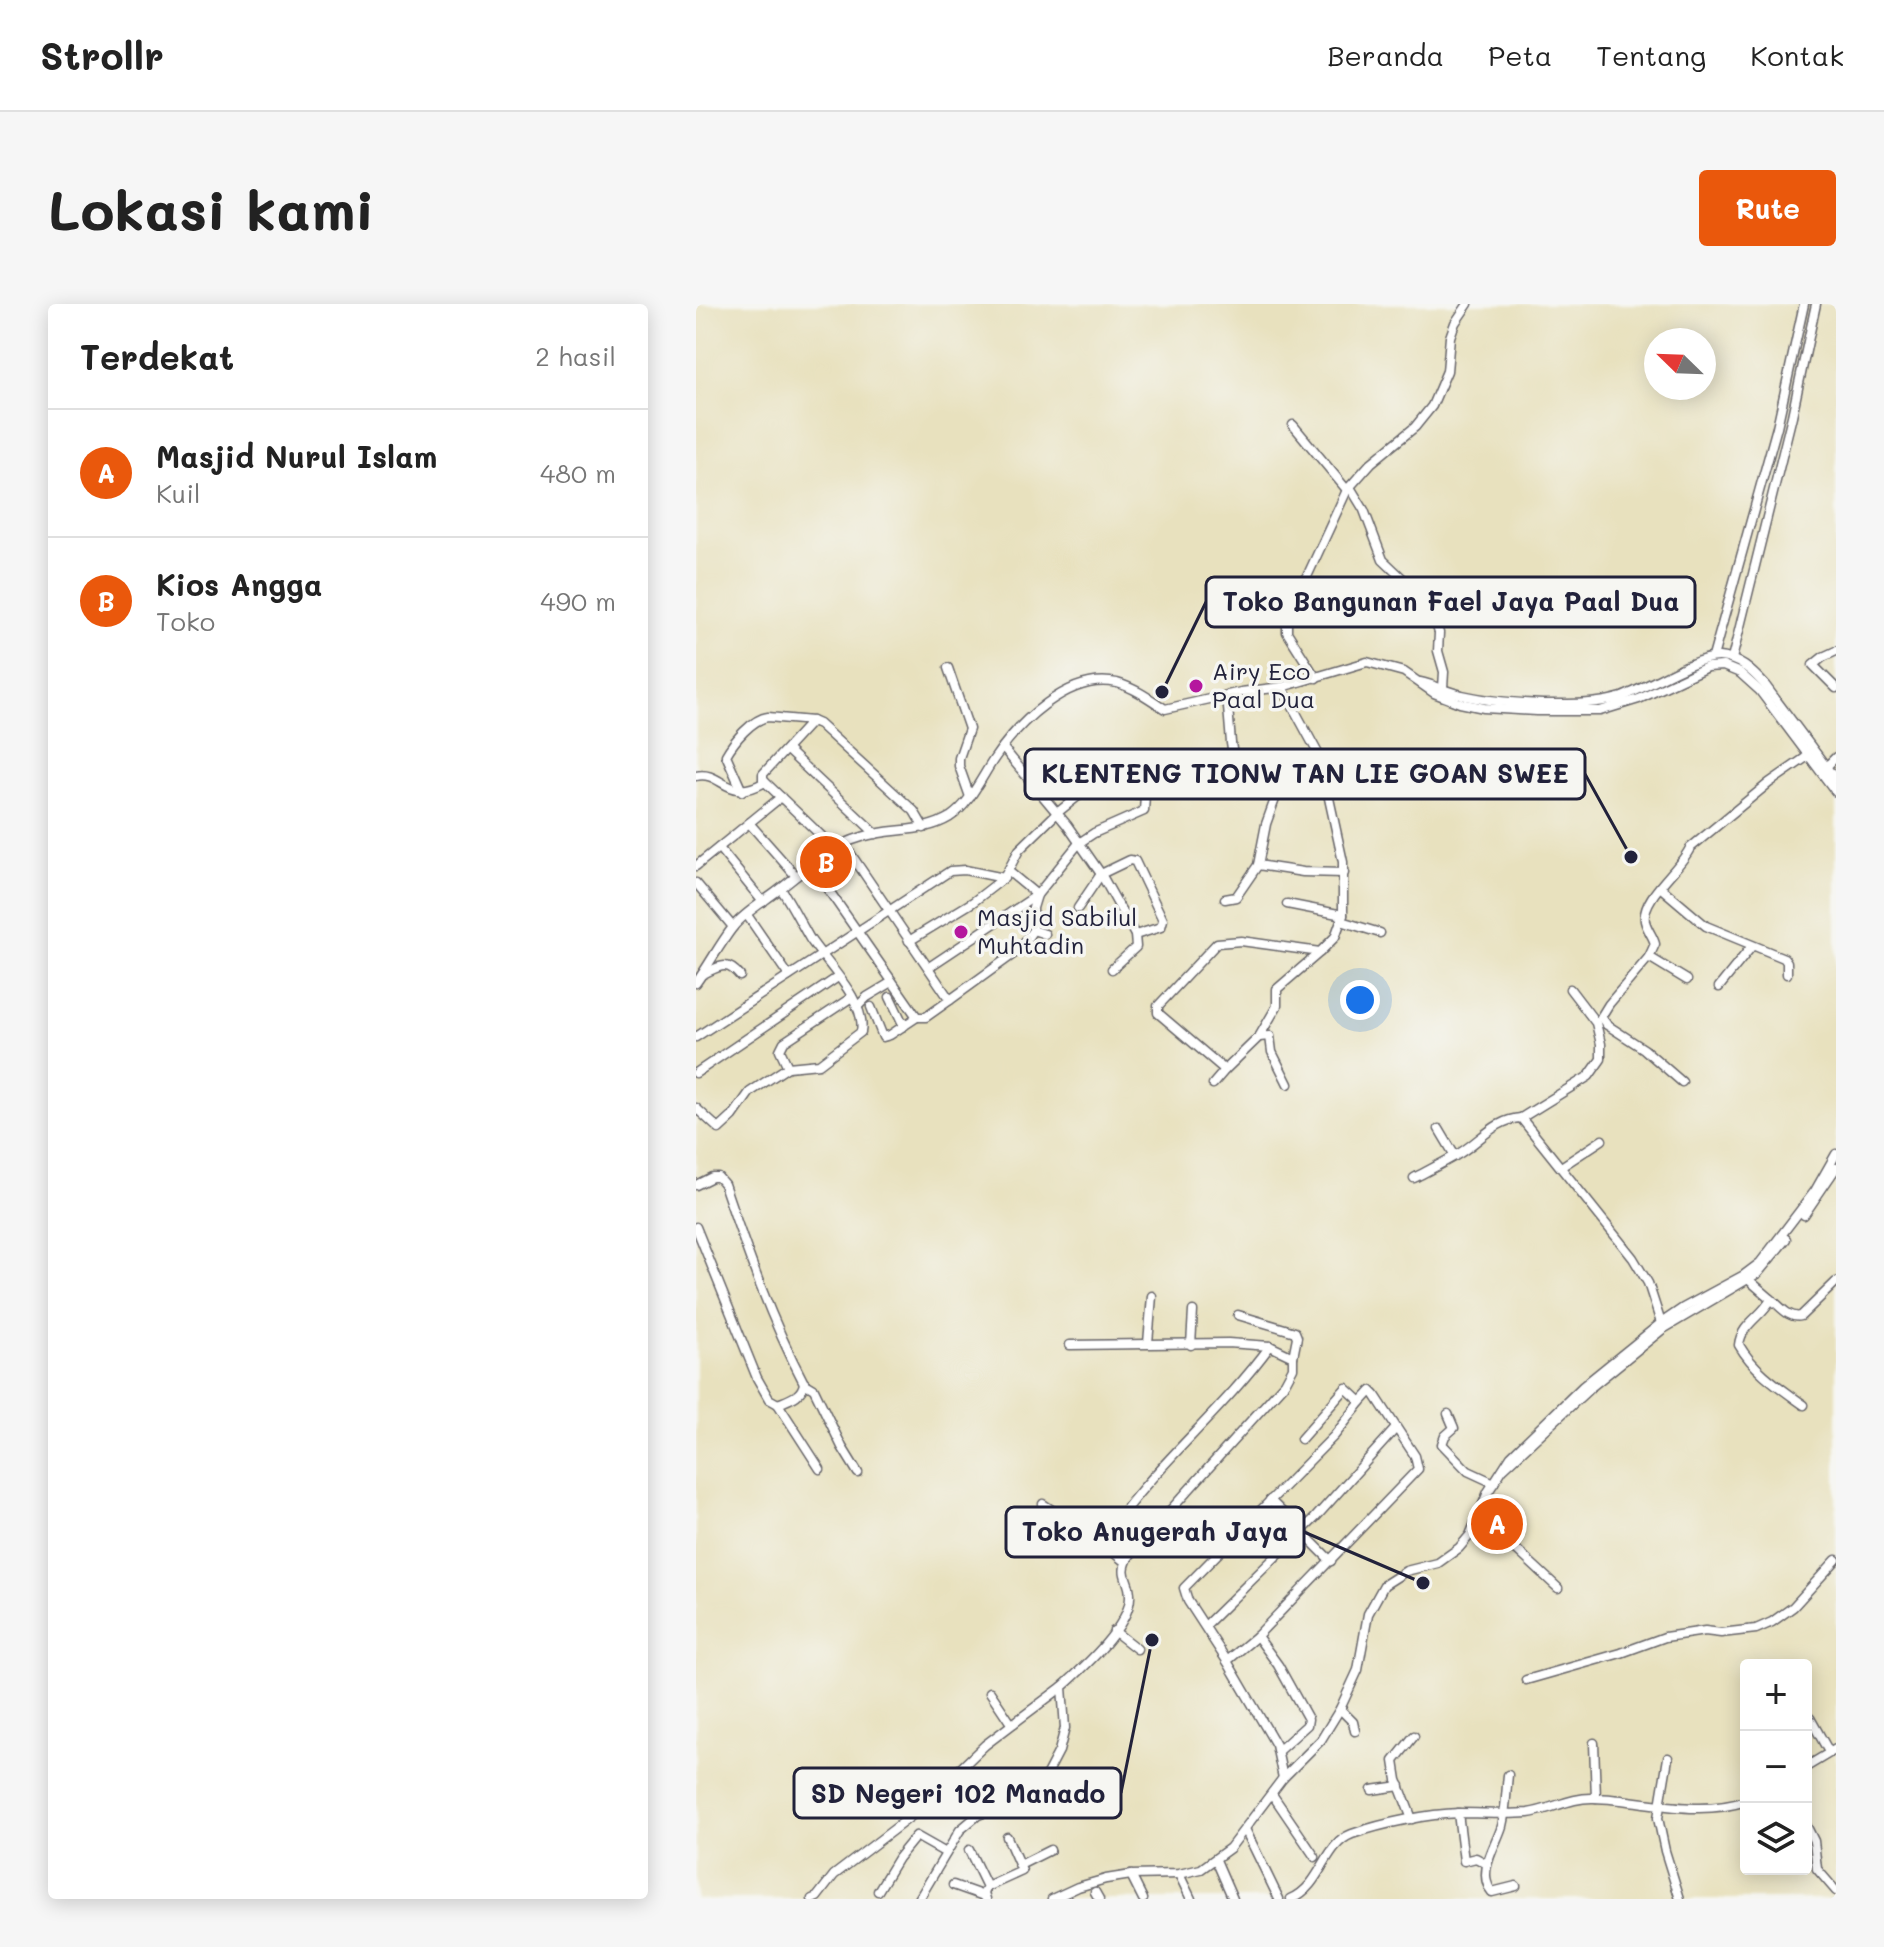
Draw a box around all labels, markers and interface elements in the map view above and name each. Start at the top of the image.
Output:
text: Strollr [40,30,164,80]
text: Beranda [1327,37,1444,73]
text: Peta [1488,37,1552,73]
text: Tentang [1596,37,1706,73]
text: Kontak [1750,37,1844,73]
button: Rute [1699,170,1836,246]
text: Lokasi kami [48,172,374,245]
north arrow [1644,328,1716,400]
text: Terdekat [80,334,234,379]
text: 2 hasil [535,339,616,373]
text: Masjid Nurul Islam [156,436,437,476]
text: A [97,456,115,490]
text: 480 m [540,456,616,490]
text: Kuil [156,476,201,510]
text: Kios Angga [156,564,322,604]
callout: Toko Bangunan Fael Jaya Paal Dua [1206,577,1695,627]
text: B [97,584,115,618]
text: 490 m [540,584,616,618]
text: Toko Bangunan Fael Jaya Paal Dua [1223,584,1679,618]
text: Toko [156,604,215,638]
place label: Airy Eco Paal Dua [1212,655,1315,714]
marker: Airy Eco Paal Dua [1187,677,1205,695]
callout: KLENTENG TIONW TAN LIE GOAN SWEE [1025,749,1585,799]
text: KLENTENG TIONW TAN LIE GOAN SWEE [1041,756,1569,790]
pin: B [800,832,852,892]
place label: Masjid Sabilul Muhtadin [977,901,1137,960]
marker: Masjid Sabilul Muhtadin [952,923,970,941]
your location [1340,980,1380,1020]
pin: A [1471,1494,1523,1554]
callout: Toko Anugerah Jaya [1006,1507,1304,1557]
text: Toko Anugerah Jaya [1022,1514,1288,1548]
map controls [1740,1659,1812,1875]
button: + [1740,1659,1812,1731]
button: − [1740,1731,1812,1803]
callout: SD Negeri 102 Manado [794,1768,1121,1818]
text: SD Negeri 102 Manado [811,1776,1105,1810]
button: layers [1740,1803,1812,1875]

